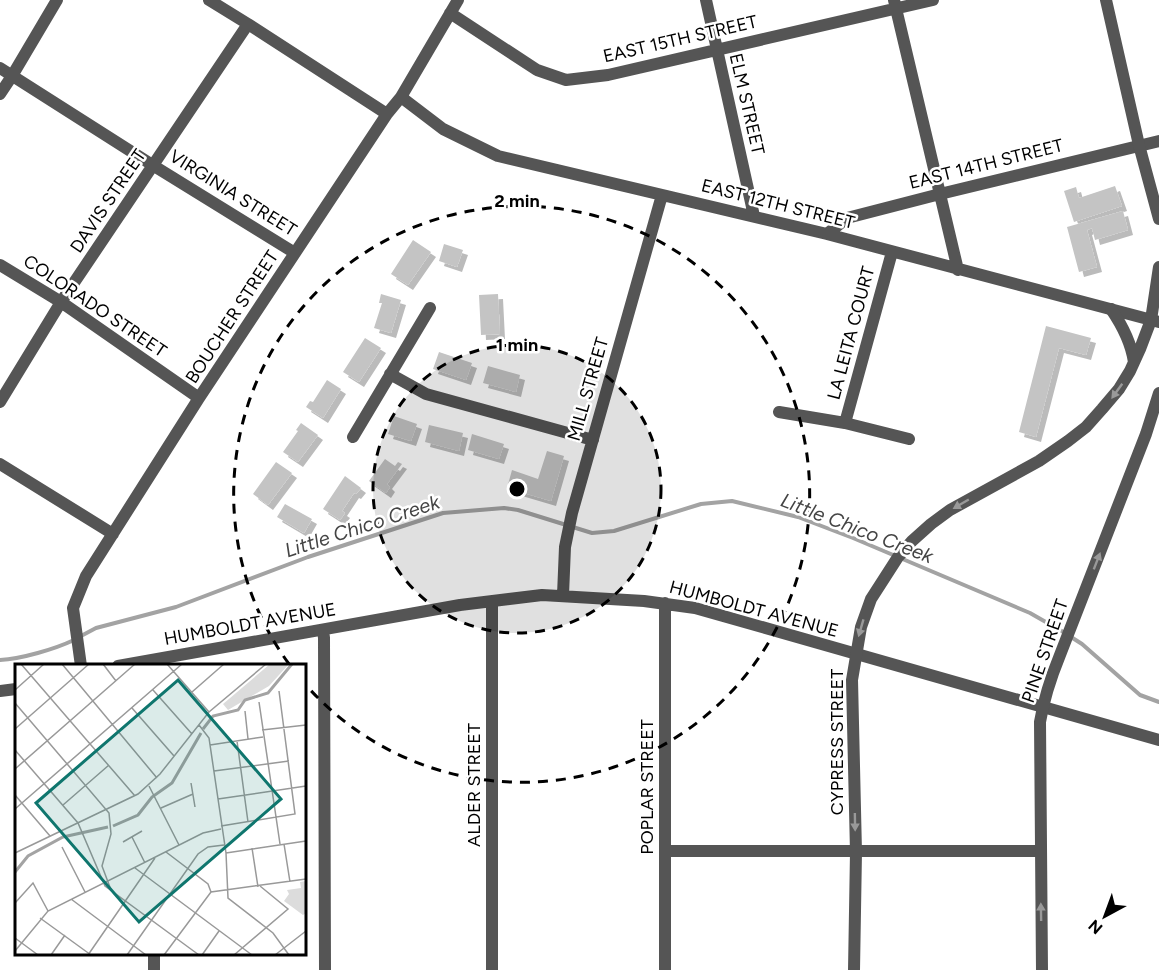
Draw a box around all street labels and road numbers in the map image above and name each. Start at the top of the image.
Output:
street label: EAST 15TH STREET [601,11,759,67]
street label: ELM STREET [725,51,769,157]
street label: EAST 14TH STREET [907,134,1066,194]
street label: DAVIS STREET [65,145,151,257]
street label: VIRGINIA STREET [165,145,301,241]
street label: EAST 12TH STREET [699,174,857,234]
street label: BOUCHER STREET [181,246,283,388]
street label: COLORADO STREET [19,250,171,362]
street label: LA LEITA COURT [823,264,879,402]
street label: MILL STREET [563,335,613,443]
street label: HUMBOLDT AVENUE [667,576,841,642]
street label: PINE STREET [1017,596,1073,706]
street label: HUMBOLDT AVENUE [162,598,338,650]
street label: CYPRESS STREET [826,669,848,815]
street label: POPLAR STREET [636,719,658,855]
street label: ALDER STREET [463,723,485,847]

